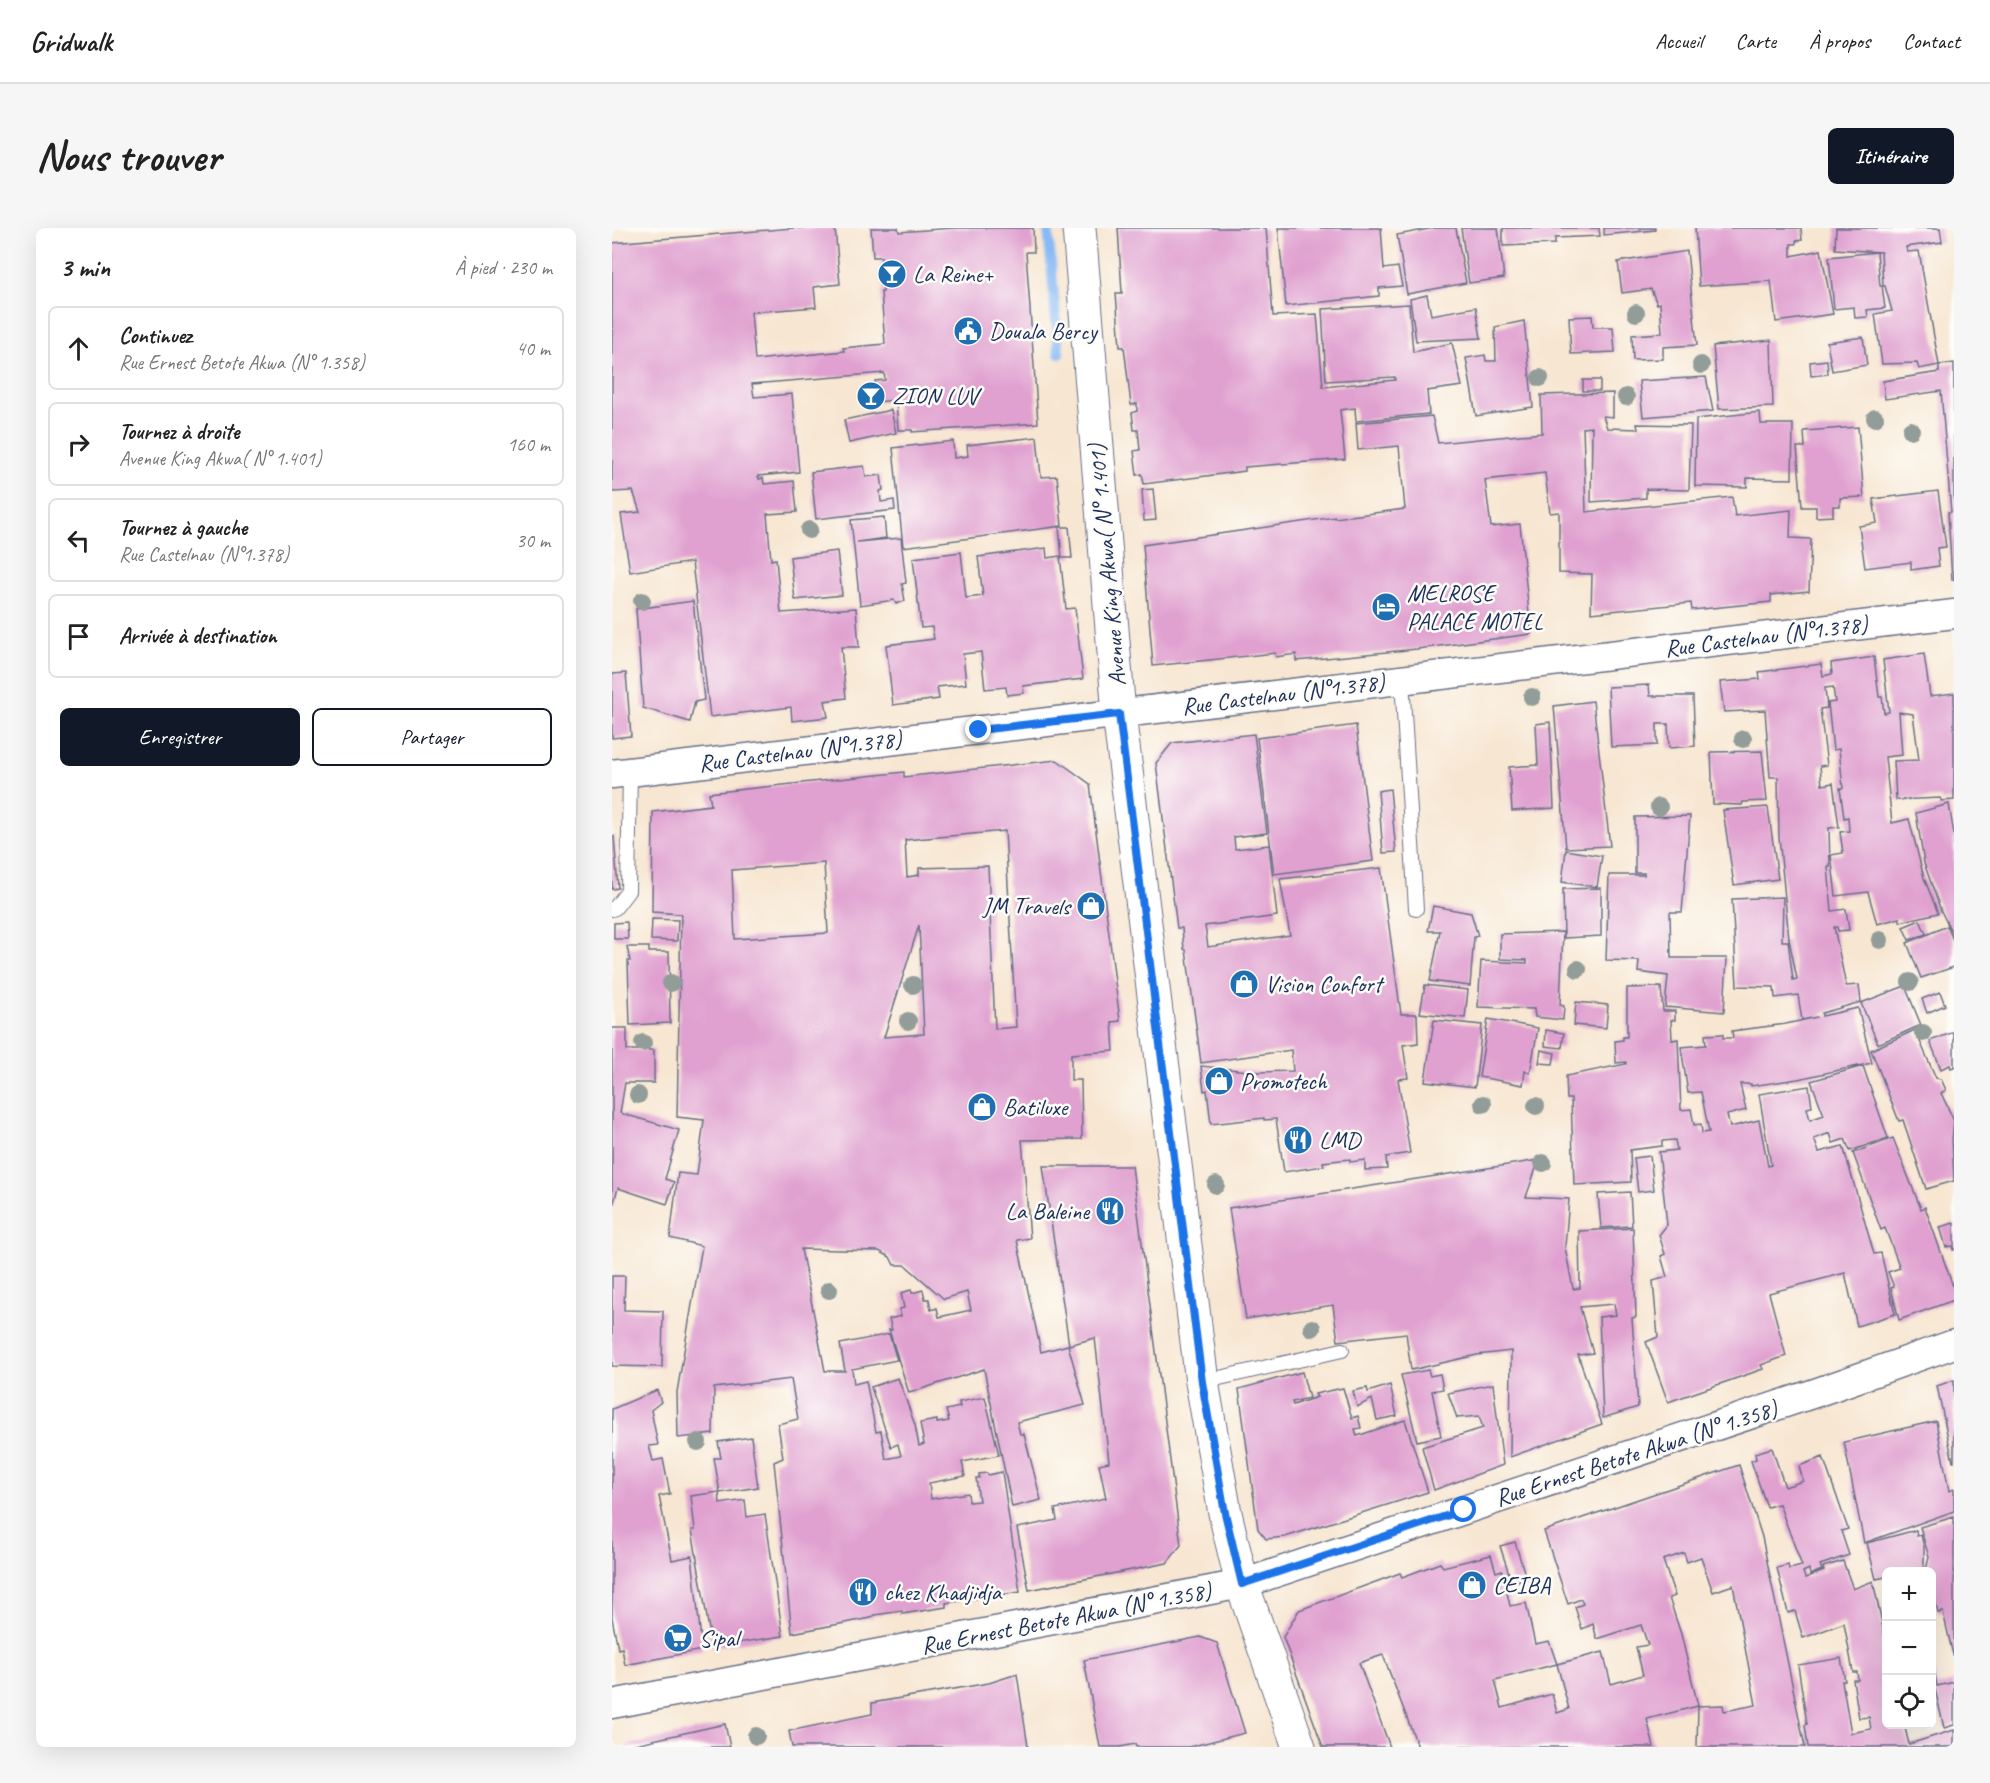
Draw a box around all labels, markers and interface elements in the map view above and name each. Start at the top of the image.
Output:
text: Gridwalk [30,24,112,59]
text: Accueil [1655,28,1703,54]
text: Carte [1736,28,1776,54]
text: À propos [1809,28,1870,54]
text: Contact [1903,28,1960,54]
button: Itinéraire [1828,128,1954,184]
text: Nous trouver [36,130,220,183]
text: 3 min [60,251,110,284]
text: À pied · 230 m [455,255,552,280]
bar icon: La Reine+ [876,258,908,290]
place label: La Reine+ [913,259,994,289]
public building icon: Douala Bercy [952,315,984,347]
place label: Douala Bercy [989,316,1099,346]
text: Continuez [119,322,192,350]
icon: ahead [62,332,95,365]
text: 40 m [516,336,550,361]
text: Rue Ernest Betote Akwa (N° 1.358) [119,350,365,375]
bar icon: ZION LUV [855,380,887,412]
place label: ZION LUV [892,381,982,411]
text: Tournez à droite [119,418,239,446]
icon: right [62,428,95,461]
text: 160 m [507,432,550,457]
street label: Avenue King Akwa( N° 1.401) [1081,442,1133,687]
text: Avenue King Akwa( N° 1.401) [119,446,322,471]
text: Tournez à gauche [119,514,247,542]
icon: left [62,524,95,557]
text: 30 m [516,528,550,553]
text: Rue Castelnau (N°1.378) [119,542,289,567]
place label: MELROSE PALACE MOTEL [1407,578,1543,636]
hotel icon: MELROSE PALACE MOTEL [1370,591,1402,623]
street label: Rue Castelnau (N°1.378) [1663,609,1870,663]
icon: arrive [62,620,95,653]
text: Arrivée à destination [119,622,277,650]
street label: Rue Castelnau (N°1.378) [1180,667,1387,721]
button: Enregistrer [60,708,300,766]
button: Partager [312,708,552,766]
route end [965,716,991,742]
street label: Rue Castelnau (N°1.378) [697,724,904,778]
shop icon: JM Travels [1075,890,1107,922]
place label: JM Travels [982,891,1073,921]
shop icon: Vision Confort [1228,968,1260,1000]
place label: Vision Confort [1265,969,1385,999]
shop icon: Promotech [1203,1065,1235,1097]
place label: Promotech [1240,1066,1328,1096]
shop icon: Batiluxe [966,1091,998,1123]
place label: Batiluxe [1003,1092,1070,1122]
restaurant icon: LMD [1282,1124,1314,1156]
place label: LMD [1319,1125,1362,1155]
restaurant icon: La Baleine [1094,1195,1126,1227]
place label: La Baleine [1006,1196,1091,1226]
street label: Rue Ernest Betote Akwa (N° 1.358) [1491,1393,1782,1513]
route start [1450,1496,1476,1522]
map controls [1882,1567,1936,1729]
button: + [1882,1567,1936,1621]
shop icon: CEIBA [1456,1569,1488,1601]
place label: CEIBA [1493,1570,1551,1600]
street label: Rue Ernest Betote Akwa (N° 1.358) [918,1575,1215,1661]
restaurant icon: chez Khadjidja [847,1576,879,1608]
place label: chez Khadjidja [884,1577,1003,1607]
button: − [1882,1621,1936,1675]
supermarket icon: Sipal [662,1622,694,1654]
place label: Sipal [699,1623,742,1653]
button: locate [1882,1675,1936,1729]

